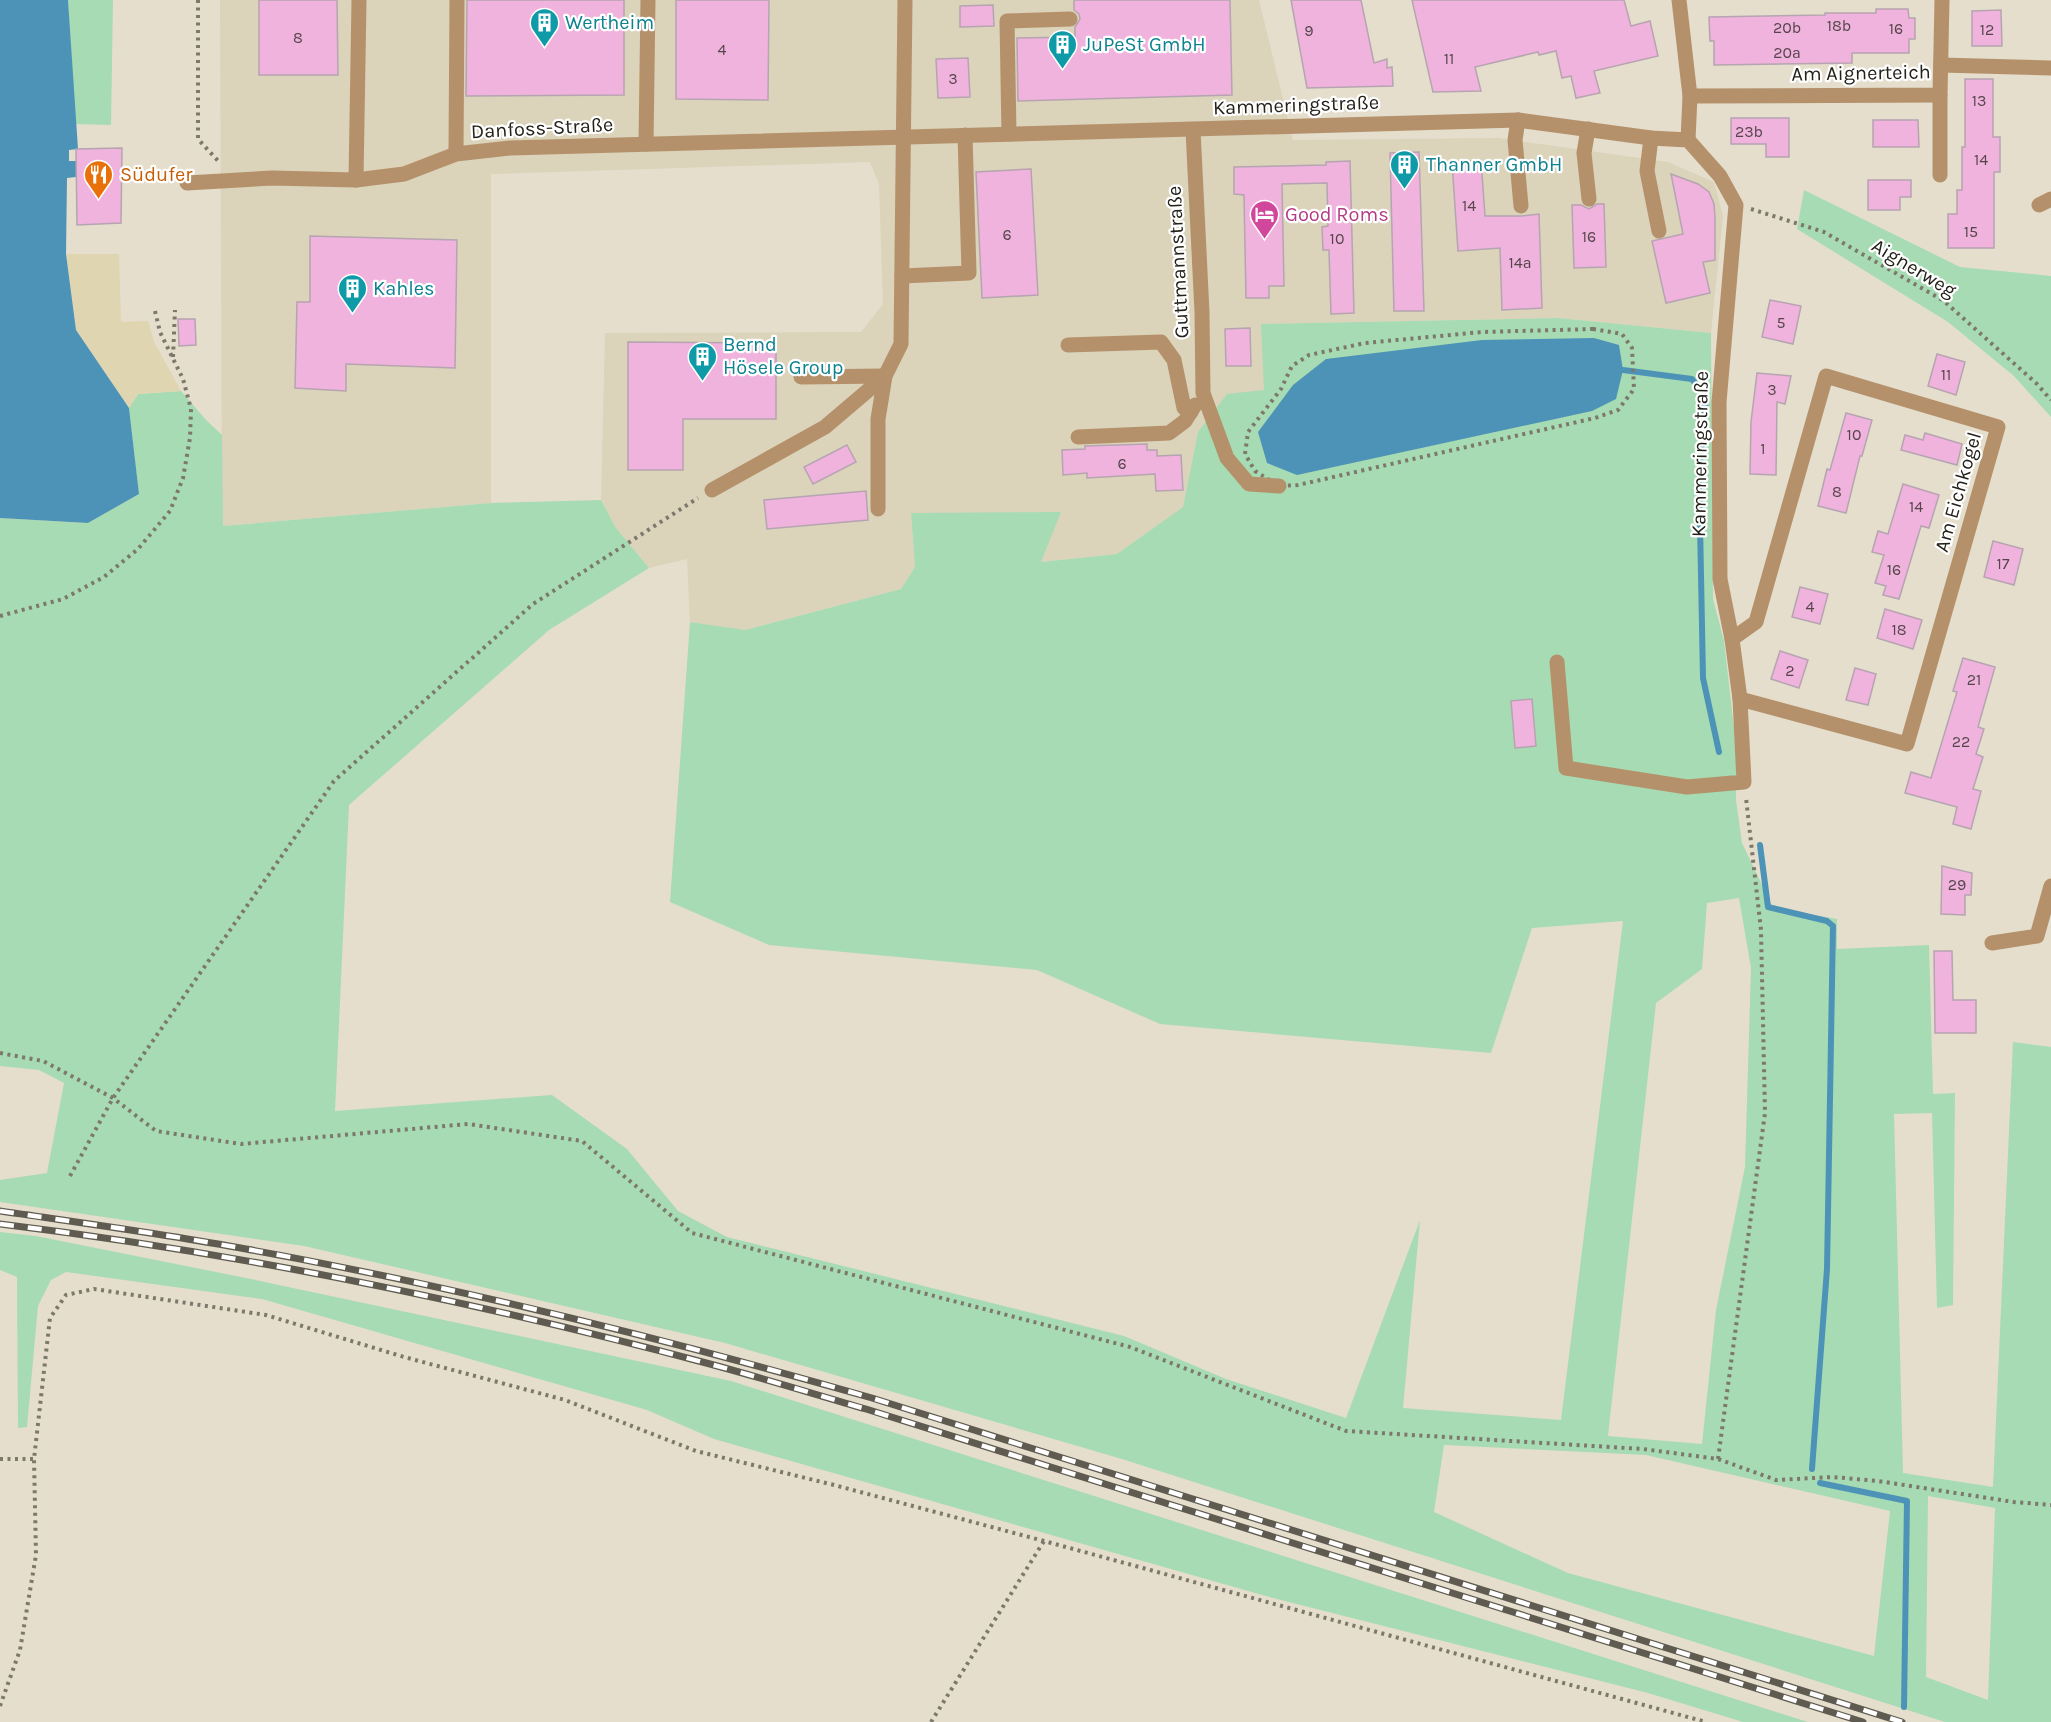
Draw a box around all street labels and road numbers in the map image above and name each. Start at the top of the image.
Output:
street label: Am Aignerteich [1791,60,1931,86]
street label: Kammeringstraße [1213,91,1379,119]
street label: Danfoss-Straße [470,113,614,143]
street label: Guttmannstraße [1163,185,1193,339]
street label: Aignerweg [1868,234,1960,302]
street label: Kammeringstraße [1687,371,1713,537]
street label: Am Eichkogel [1930,429,1986,555]

